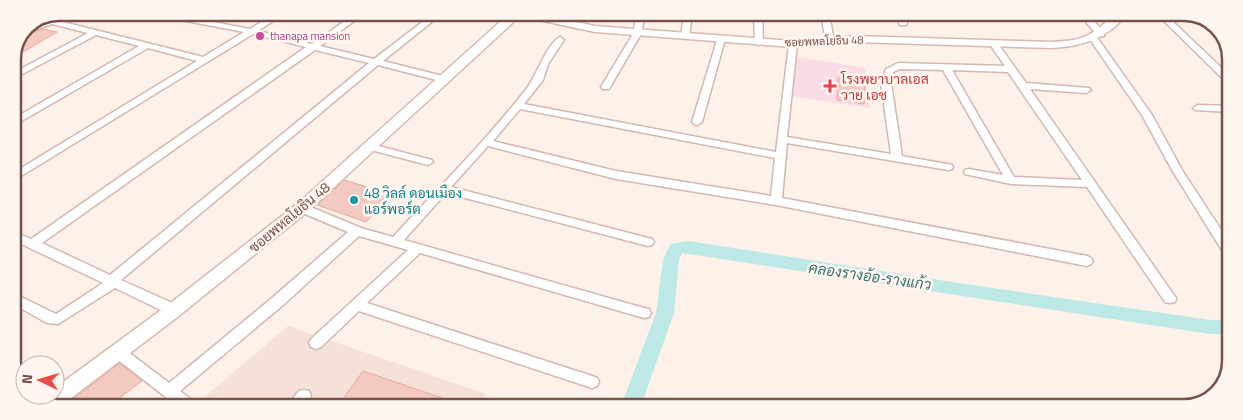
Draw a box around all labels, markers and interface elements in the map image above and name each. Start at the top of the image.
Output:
place label: thanapa mansion [270,28,350,44]
marker: thanapa mansion [254,30,266,42]
street label: ซอยพหลโยธิน 48 [784,32,864,50]
place label: โรงพยาบาลเอส วาย เอช [840,68,929,105]
marker: โรงพยาบาลเอส วาย เอช [823,79,837,93]
street label: ซอยพหลโยธิน 48 [244,177,334,257]
place label: 48 วิลล์ ดอนเมือง แอร์พอร์ต [364,182,462,219]
marker: 48 วิลล์ ดอนเมือง แอร์พอร์ต [348,194,360,206]
water label: คลองรางอ้อ-รางแก้ว [807,256,933,296]
north arrow [15,355,65,405]
text: N [16,373,37,385]

